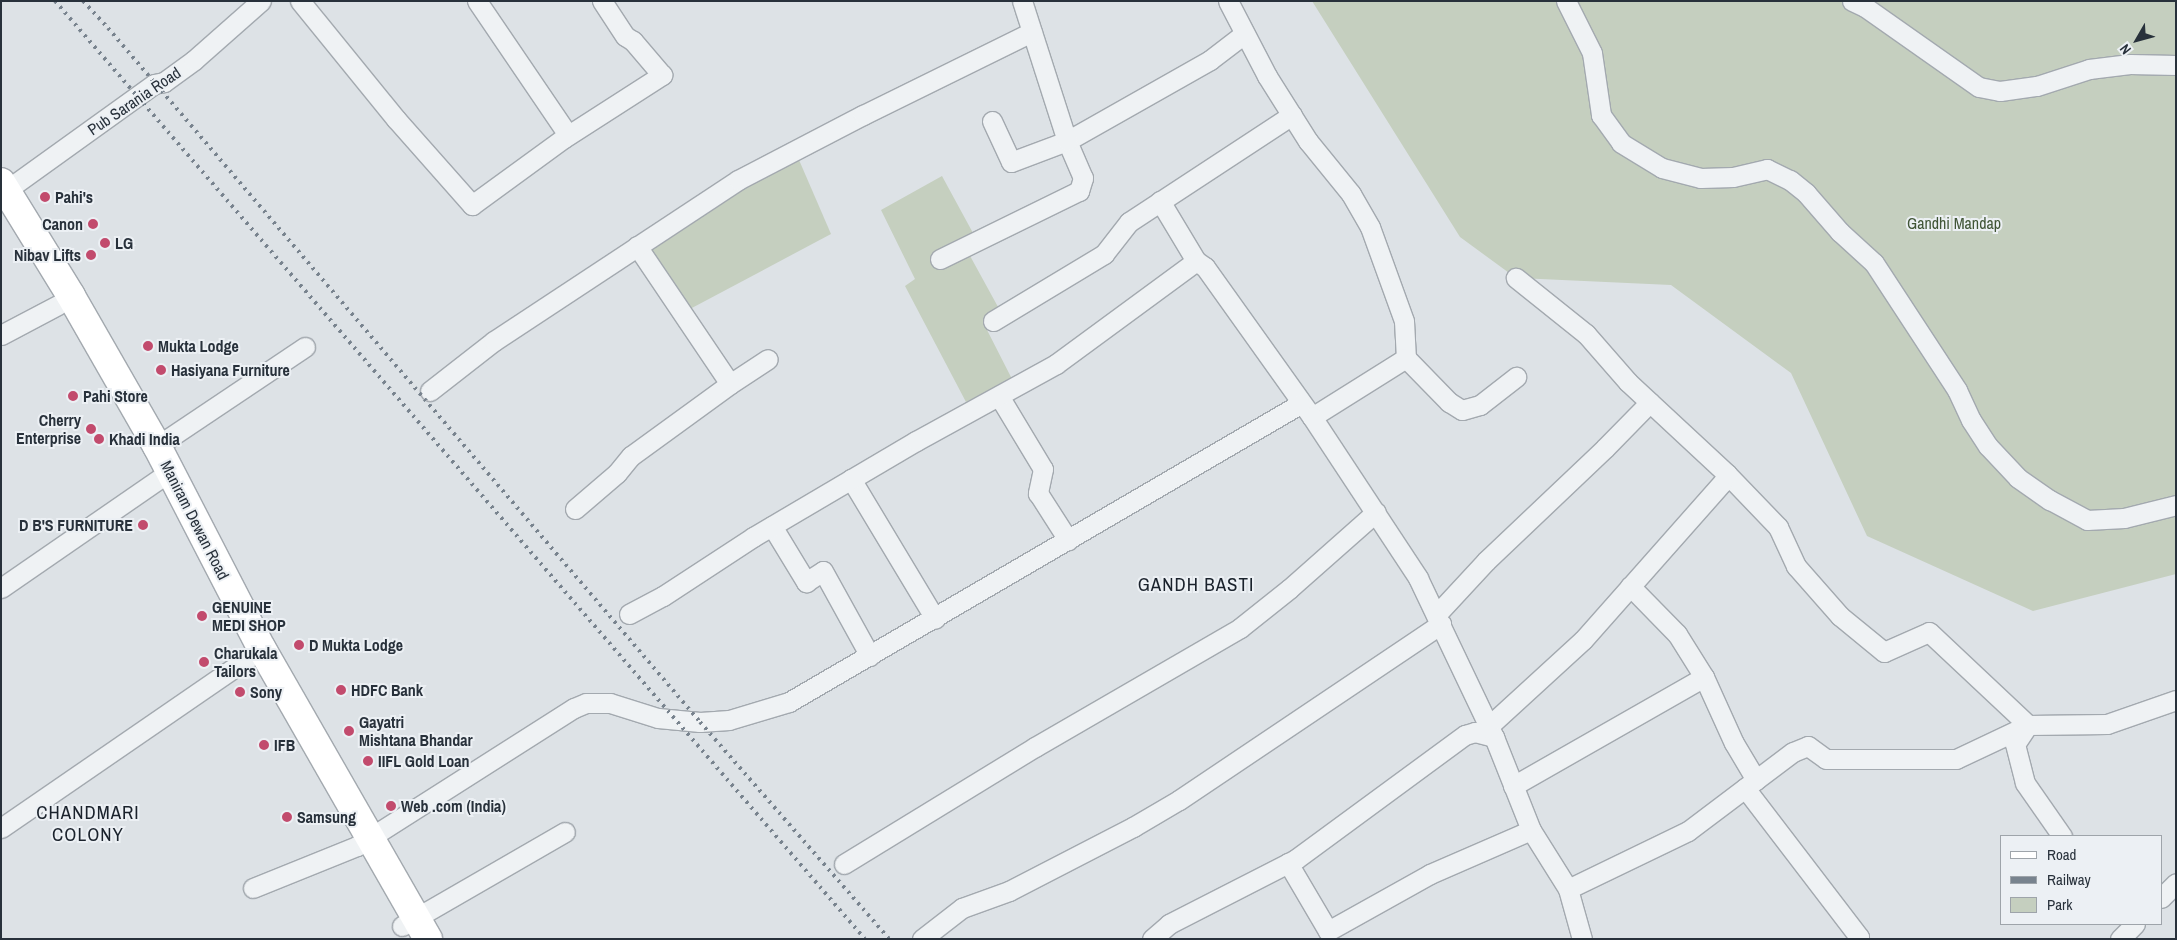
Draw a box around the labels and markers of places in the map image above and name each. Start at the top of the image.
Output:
place label: Pahi's [55,187,93,207]
marker: Pahi's [39,191,51,203]
place label: Canon [42,214,83,234]
marker: Canon [87,218,99,230]
place label: LG [115,233,133,253]
marker: LG [99,237,111,249]
place label: Nibav Lifts [14,245,81,265]
marker: Nibav Lifts [85,249,97,261]
place label: Mukta Lodge [158,336,239,356]
marker: Mukta Lodge [142,340,154,352]
place label: Hasiyana Furniture [171,360,290,380]
marker: Hasiyana Furniture [155,364,167,376]
place label: Pahi Store [83,386,148,406]
marker: Pahi Store [67,390,79,402]
place label: Cherry Enterprise [16,410,81,448]
marker: Cherry Enterprise [85,423,97,435]
place label: Khadi India [109,429,180,449]
marker: Khadi India [93,433,105,445]
place label: D B'S FURNITURE [19,515,133,535]
marker: D B'S FURNITURE [137,519,149,531]
place label: GENUINE MEDI SHOP [212,597,286,635]
marker: GENUINE MEDI SHOP [196,610,208,622]
place label: D Mukta Lodge [309,635,403,655]
marker: D Mukta Lodge [293,639,305,651]
place label: Charukala Tailors [214,643,277,681]
marker: Charukala Tailors [198,656,210,668]
place label: HDFC Bank [351,680,423,700]
place label: Sony [250,682,282,702]
marker: HDFC Bank [335,684,347,696]
marker: Sony [234,686,246,698]
place label: Gayatri Mishtana Bhandar [359,712,473,750]
marker: Gayatri Mishtana Bhandar [343,725,355,737]
place label: IFB [274,735,295,755]
marker: IFB [258,739,270,751]
place label: IIFL Gold Loan [378,751,470,771]
marker: IIFL Gold Loan [362,755,374,767]
place label: Web .com (India) [401,796,506,816]
marker: Web .com (India) [385,800,397,812]
place label: Samsung [297,807,356,827]
marker: Samsung [281,811,293,823]

